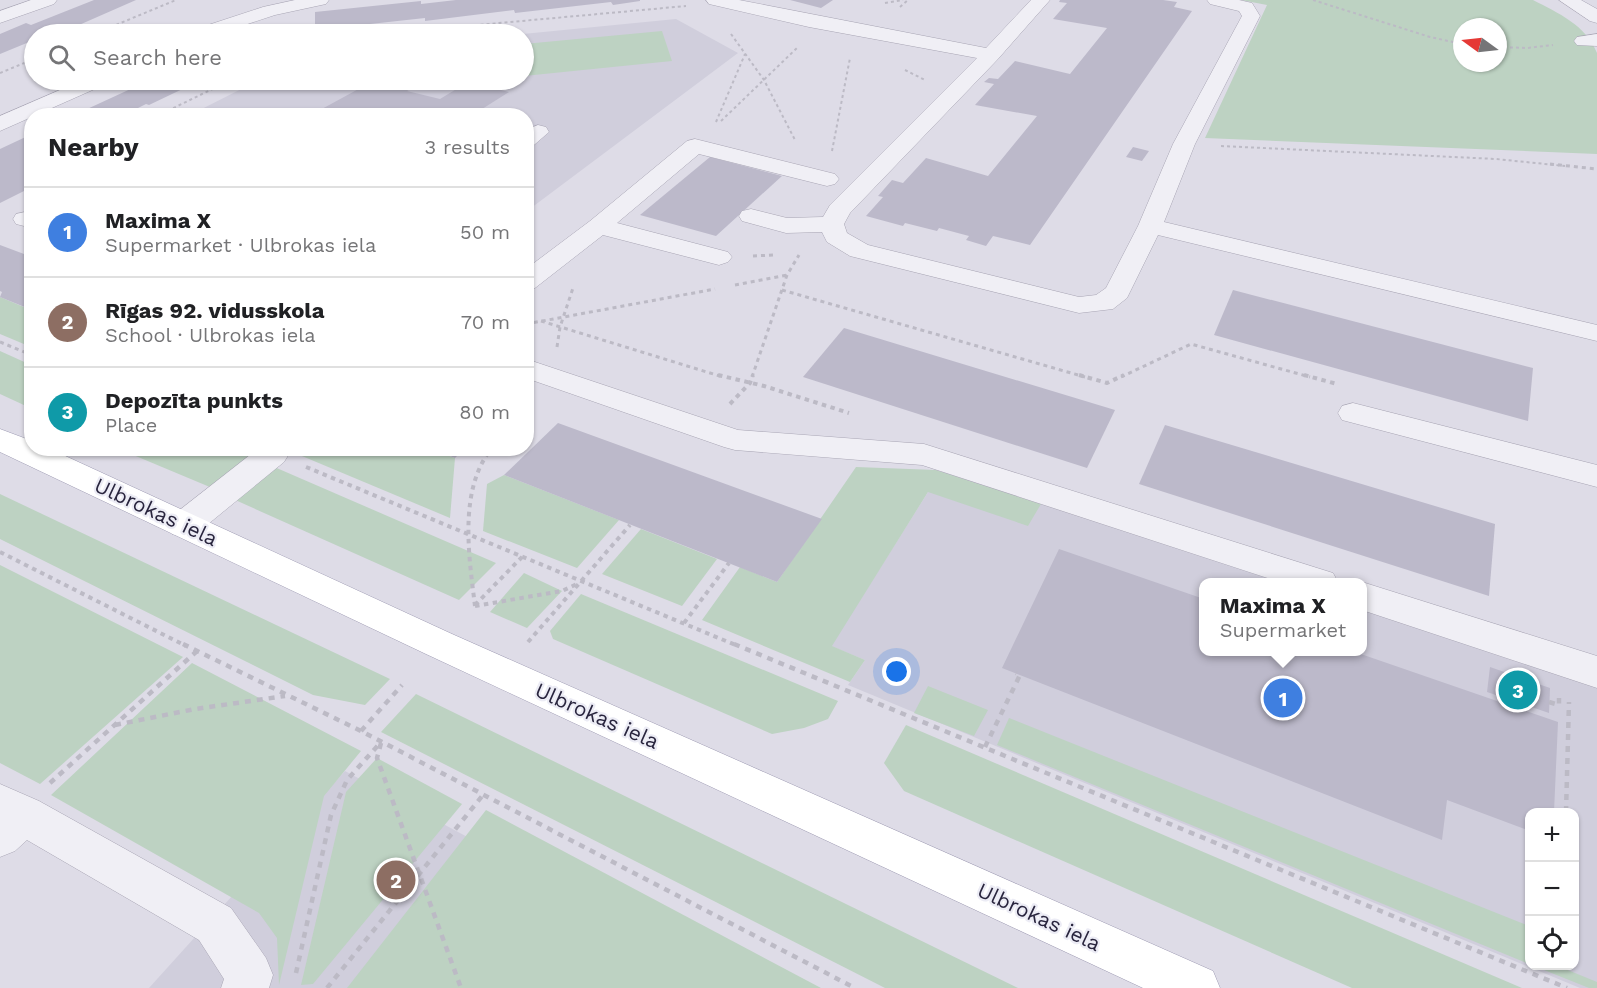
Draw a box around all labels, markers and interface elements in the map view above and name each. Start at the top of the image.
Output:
north arrow [1453,18,1507,72]
search box [24,24,534,90]
icon: search [45,41,78,74]
text: Search here [93,45,222,70]
text: Nearby [48,132,139,162]
text: 3 results [425,135,510,159]
text: Maxima X [105,208,211,233]
text: 1 [63,220,72,244]
text: 50 m [460,220,510,244]
text: Supermarket · Ulbrokas iela [105,233,376,257]
text: Rīgas 92. vidusskola [105,298,324,323]
text: 2 [62,310,73,334]
text: 70 m [461,310,510,334]
text: School · Ulbrokas iela [105,323,316,347]
text: Depozīta punkts [105,388,283,413]
text: 3 [62,400,73,424]
text: 80 m [459,400,510,424]
text: Place [105,413,157,437]
street label: Ulbrokas iela [91,472,222,551]
popup [1199,578,1367,656]
text: Maxima X [1220,593,1326,618]
text: Supermarket [1220,618,1346,642]
your location [882,657,911,686]
pin: 3 [1498,668,1538,712]
pin: 1 [1264,676,1302,720]
street label: Ulbrokas iela [531,677,663,754]
map controls [1525,808,1579,970]
button: + [1525,808,1579,862]
pin: 2 [376,858,416,902]
button: − [1525,862,1579,916]
street label: Ulbrokas iela [974,877,1105,956]
button: locate [1525,916,1579,970]

